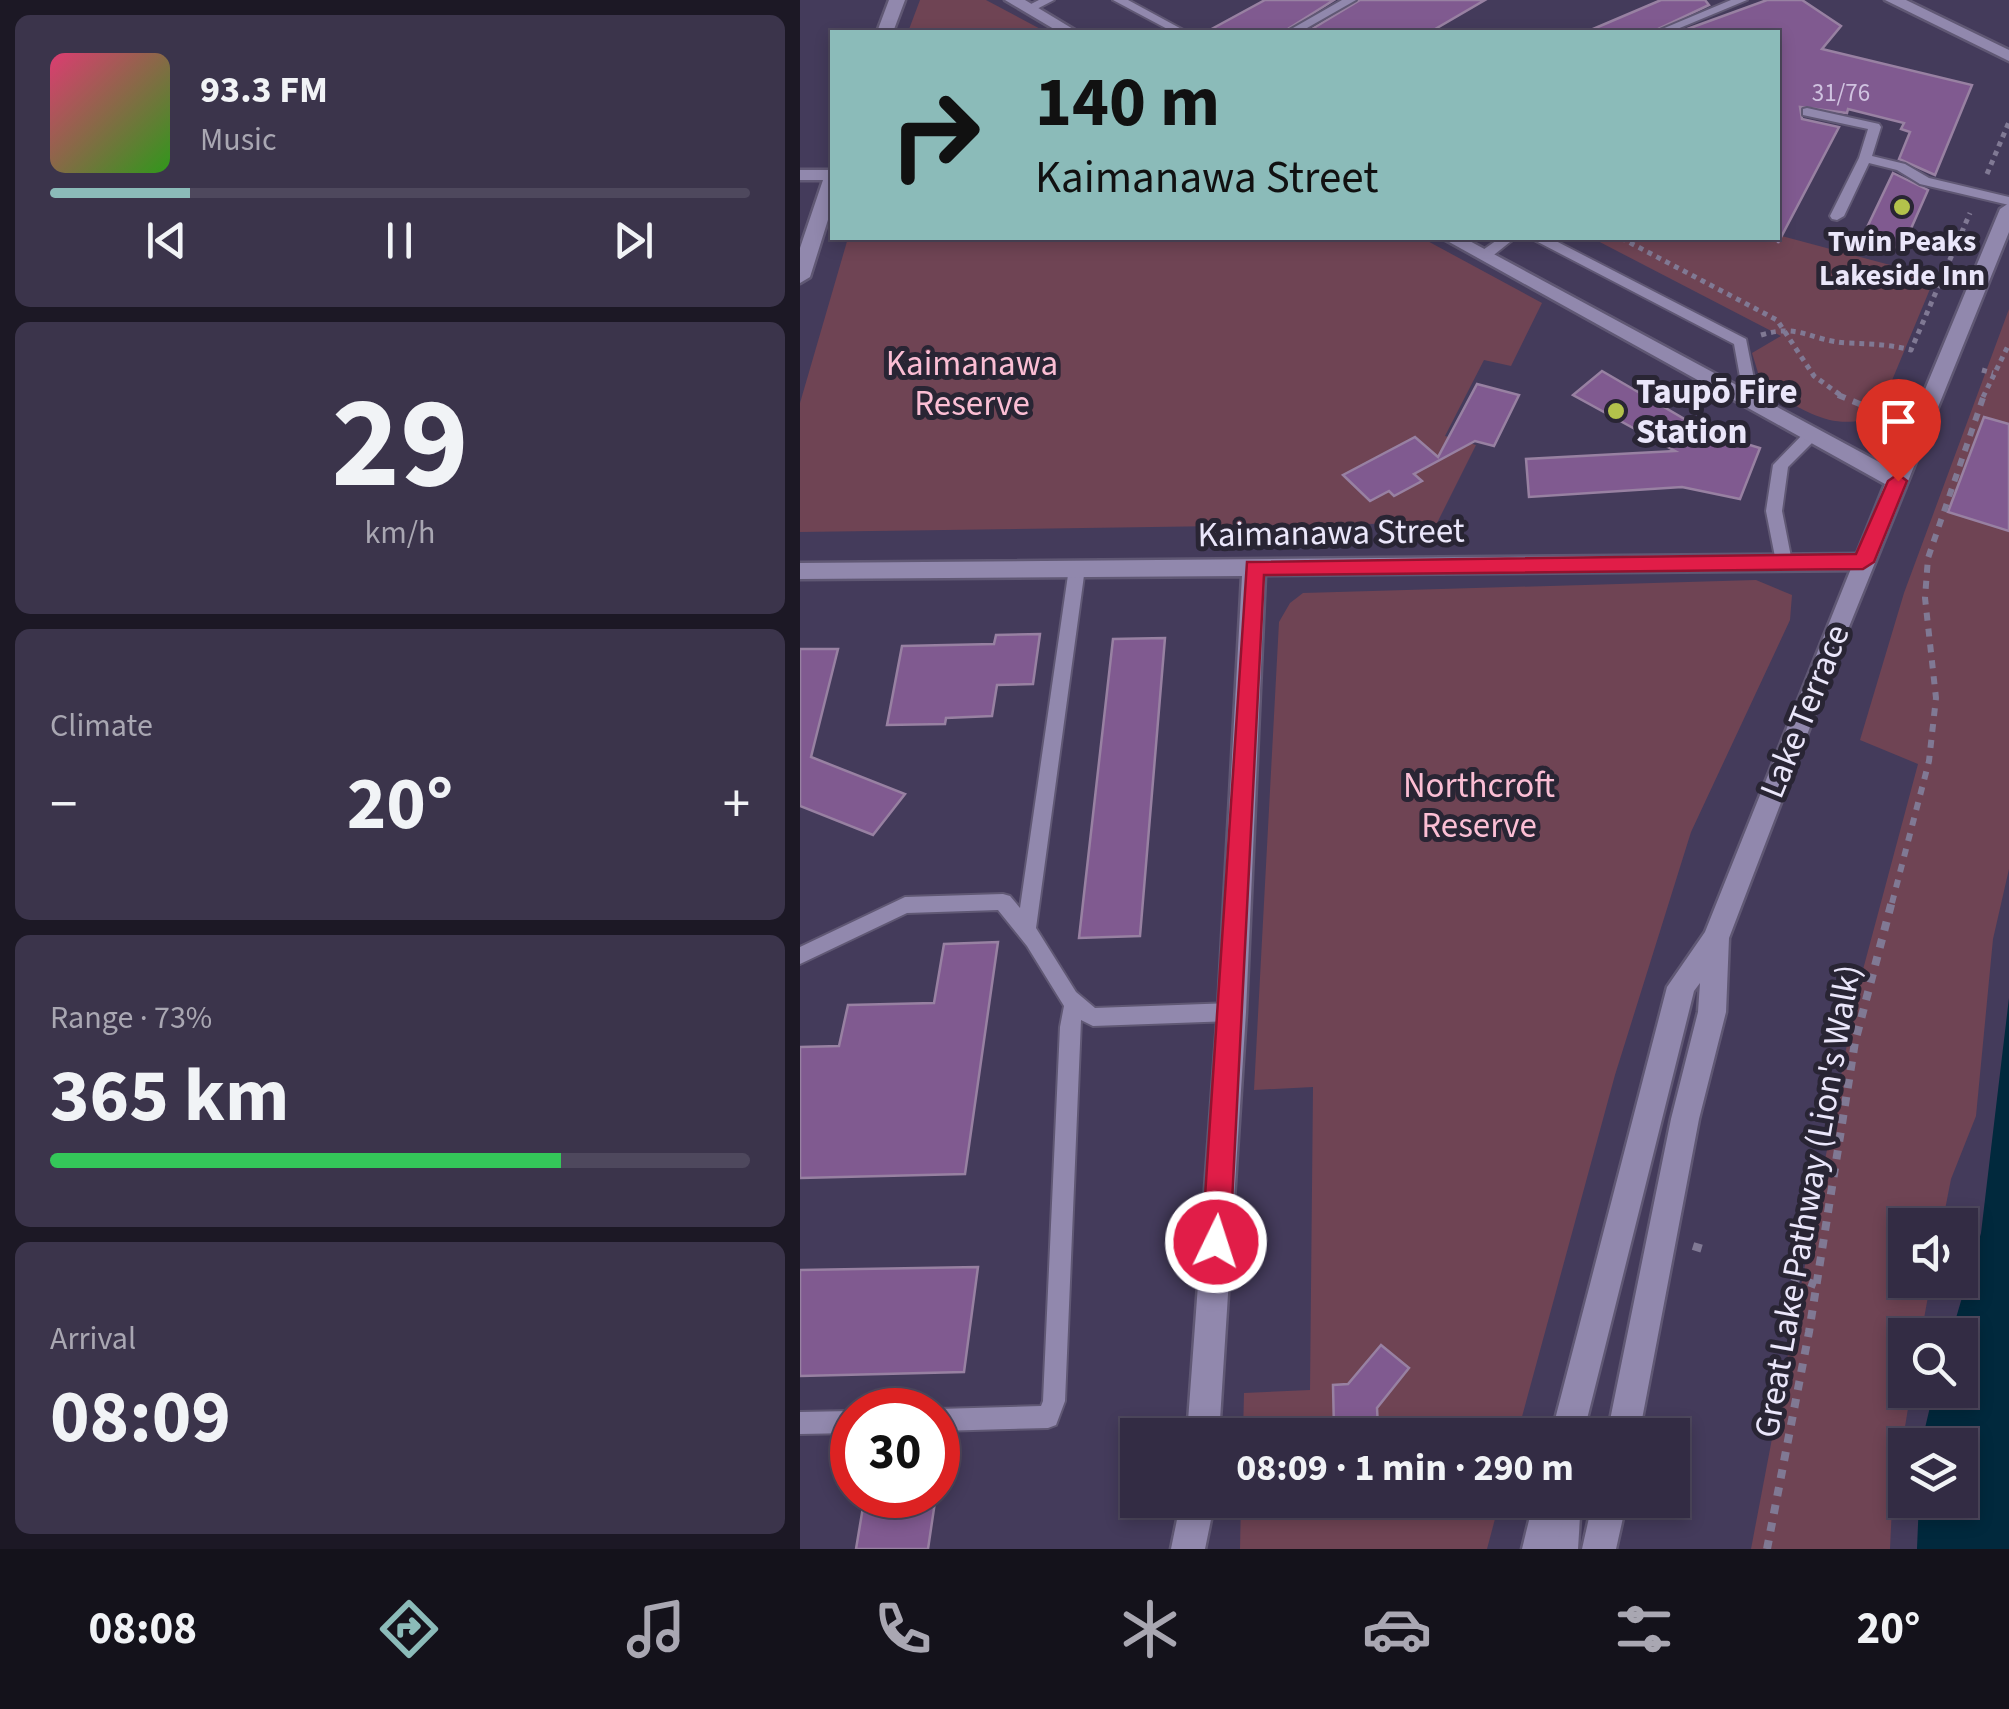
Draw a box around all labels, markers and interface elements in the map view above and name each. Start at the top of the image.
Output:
text: 140 m [1035,53,1220,153]
text: 93.3 FM [200,63,328,117]
icon: right [870,70,1000,200]
house number: 31/76 [1812,75,1870,111]
text: Music [200,117,277,163]
text: Kaimanawa Street [1035,146,1378,210]
marker: Twin Peaks Lakeside Inn [1891,196,1913,218]
icon: previous [139,213,194,268]
icon: pause [372,213,427,268]
icon: next [606,213,661,268]
place label: Twin Peaks Lakeside Inn [1819,220,1985,297]
park label: Kaimanawa Reserve [886,339,1058,429]
text: 29 [331,352,469,537]
place label: Taupō Fire Station [1636,367,1798,457]
pin [1856,379,1941,482]
icon: arrive [1871,394,1926,449]
marker: Taupō Fire Station [1605,400,1627,422]
street label: Kaimanawa Street [1197,506,1465,560]
text: km/h [365,510,435,556]
street label: Lake Terrace [1747,617,1862,806]
text: Climate [50,703,153,749]
text: 20° [347,751,453,858]
park label: Northcroft Reserve [1403,761,1555,851]
text: − [50,766,77,844]
text: + [723,766,750,844]
street label: Great Lake Pathway (Lion's Walk) [1742,961,1874,1442]
text: Range · 73% [50,995,212,1041]
text: 365 km [50,1043,289,1150]
position arrow [1164,1190,1268,1294]
map controls [1888,1208,1978,1518]
button: sound [1888,1208,1978,1298]
text: Arrival [50,1316,136,1362]
button: search [1888,1318,1978,1408]
text: 08:09 [50,1364,231,1471]
speed limit sign: 30 [830,1388,960,1518]
button: layers [1888,1428,1978,1518]
text: 08:09 · 1 min · 290 m [1236,1441,1574,1495]
icon: directions [374,1594,444,1664]
icon: music [621,1594,691,1664]
icon: phone [868,1594,938,1664]
icon: climate [1115,1594,1185,1664]
icon: car [1362,1594,1432,1664]
icon: filters [1609,1594,1679,1664]
text: 08:08 [89,1597,197,1661]
text: 20° [1857,1597,1920,1661]

